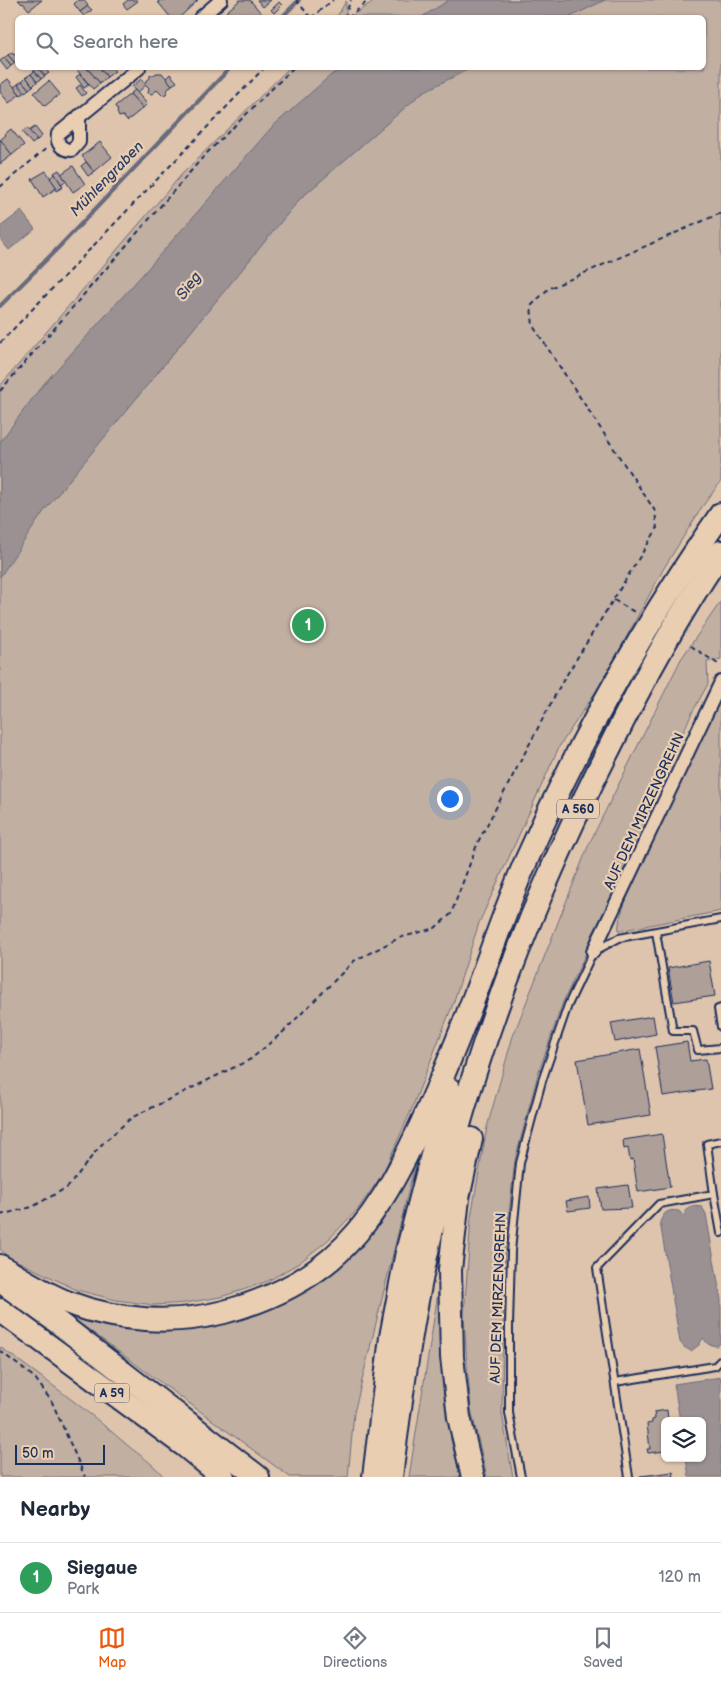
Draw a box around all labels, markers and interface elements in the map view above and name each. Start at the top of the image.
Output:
search box [15,15,706,70]
icon: search [33,29,61,57]
text: Search here [73,31,178,54]
water label: Mühlengraben [66,137,148,221]
water label: Sieg [172,268,206,304]
pin: 1 [292,606,324,644]
street label: AUF DEM MIRZENGREHN [600,730,688,892]
your location [437,786,463,812]
road number: A 560 [557,800,599,819]
street label: AUF DEM MIRZENGREHN [487,1212,509,1384]
road number: A 59 [94,1384,130,1402]
map controls [661,1417,706,1462]
button: layers [661,1417,706,1462]
scale bar [15,1442,105,1465]
text: 50 m [22,1445,54,1462]
text: Nearby [20,1497,90,1522]
text: Siegaue [67,1557,137,1580]
text: 1 [33,1568,39,1587]
text: 120 m [658,1568,701,1587]
text: Park [67,1580,99,1599]
tab: Map [98,1624,126,1671]
tab: Directions [323,1624,387,1671]
tab: Saved [583,1624,623,1671]

